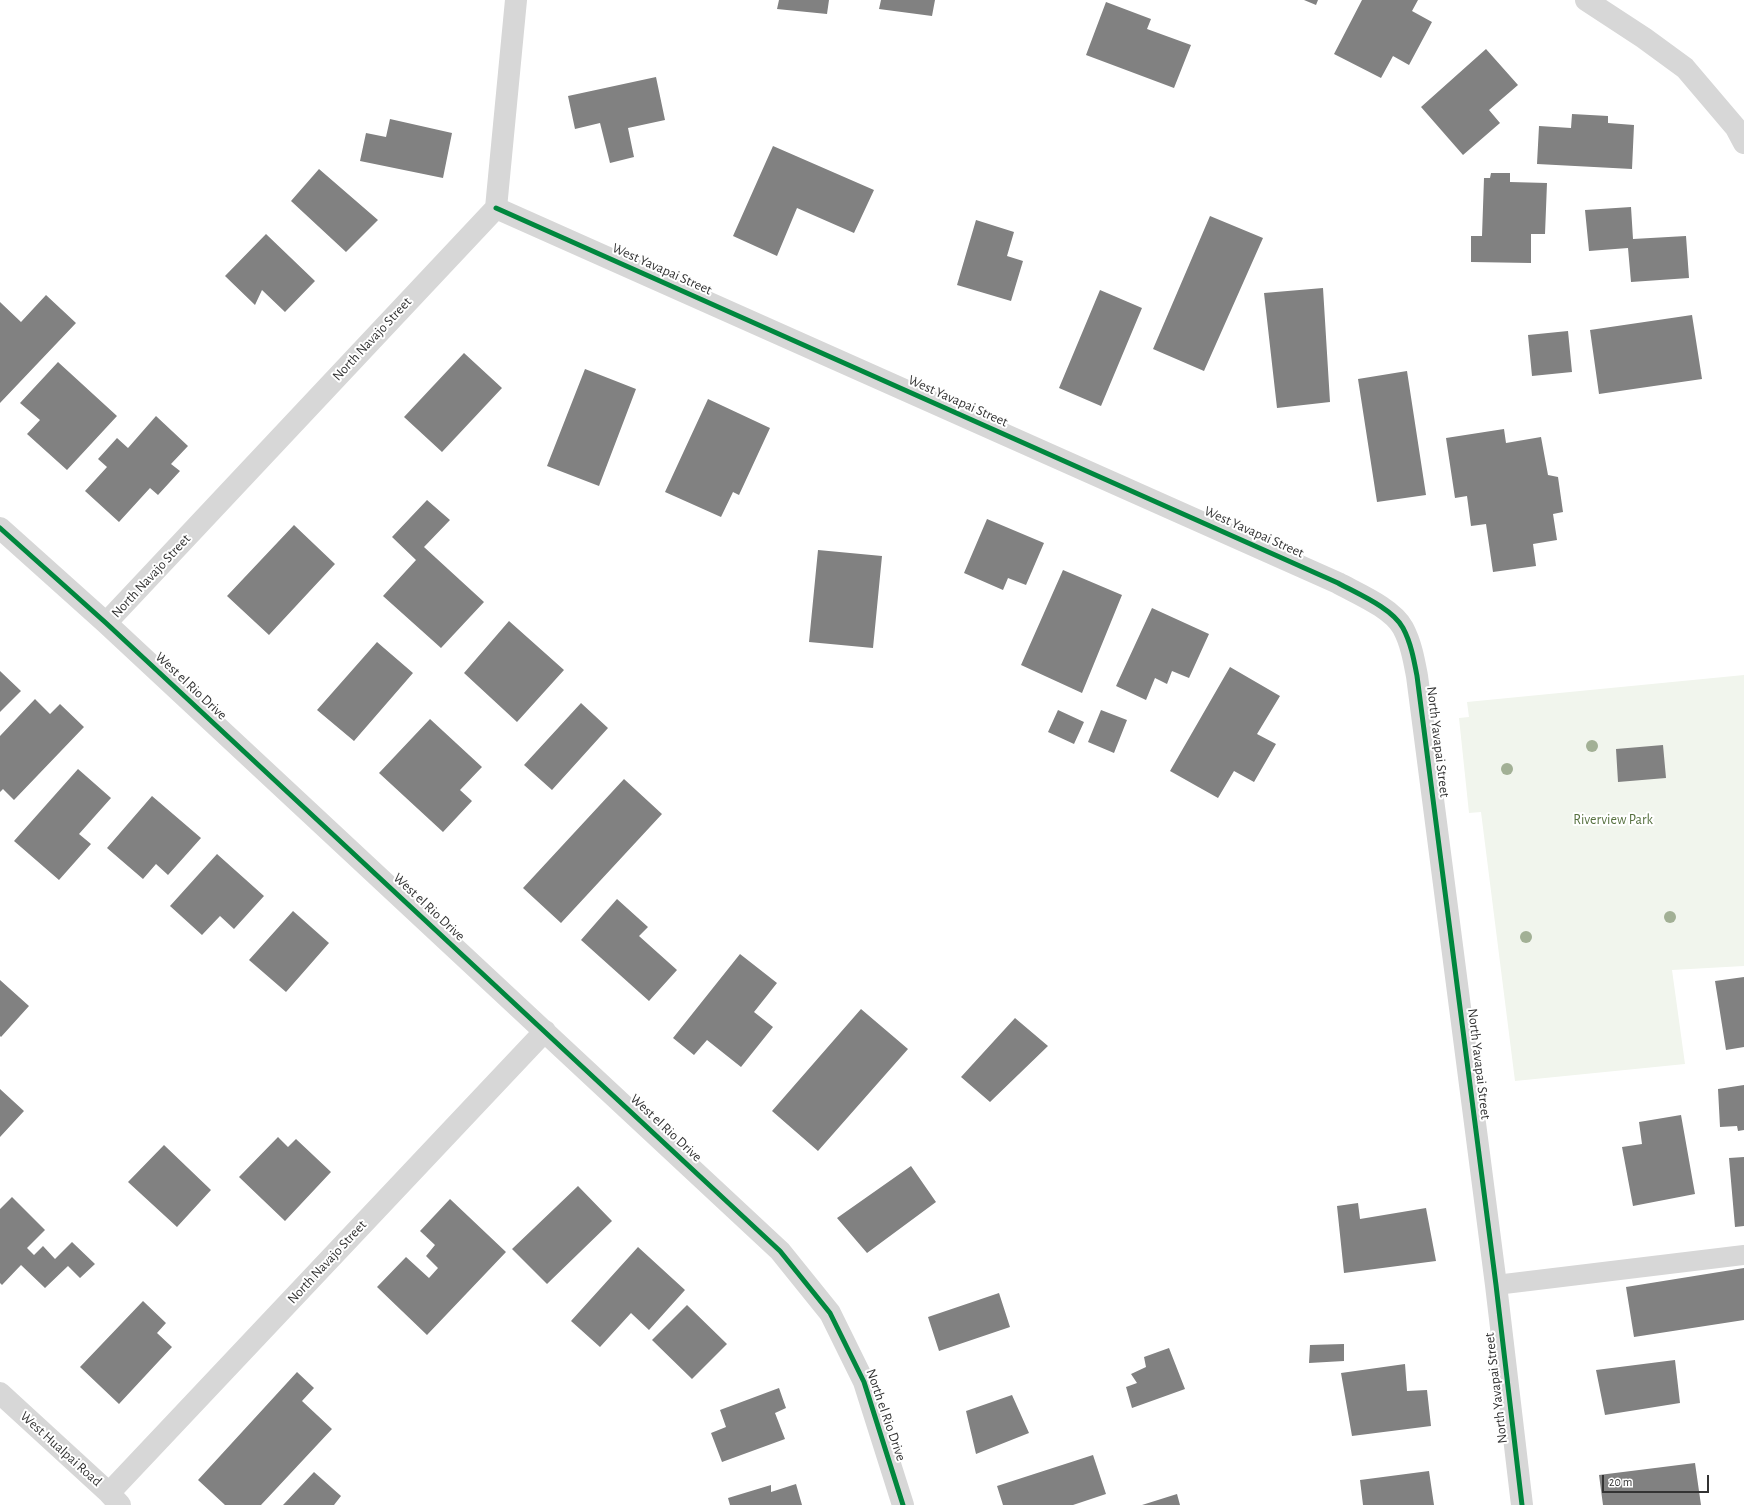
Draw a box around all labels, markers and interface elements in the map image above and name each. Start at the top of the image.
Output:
street label: West Yavapai Street [609,239,715,299]
street label: North Navajo Street [329,294,415,384]
street label: West Yavapai Street [905,371,1011,431]
street label: West Yavapai Street [1201,502,1307,562]
street label: North Navajo Street [108,531,194,621]
street label: West el Rio Drive [152,648,230,724]
street label: North Yavapai Street [1423,685,1453,799]
park label: Riverview Park [1573,812,1653,828]
street label: West el Rio Drive [390,869,468,945]
street label: North Yavapai Street [1464,1007,1494,1121]
street label: West el Rio Drive [627,1090,705,1166]
street label: North Navajo Street [284,1217,370,1307]
street label: North Yavapai Street [1481,1331,1511,1445]
street label: North el Rio Drive [862,1367,910,1463]
street label: West Hualpai Road [17,1408,105,1490]
scale bar [1604,1467,1711,1493]
text: 20 m [1609,1476,1632,1488]

